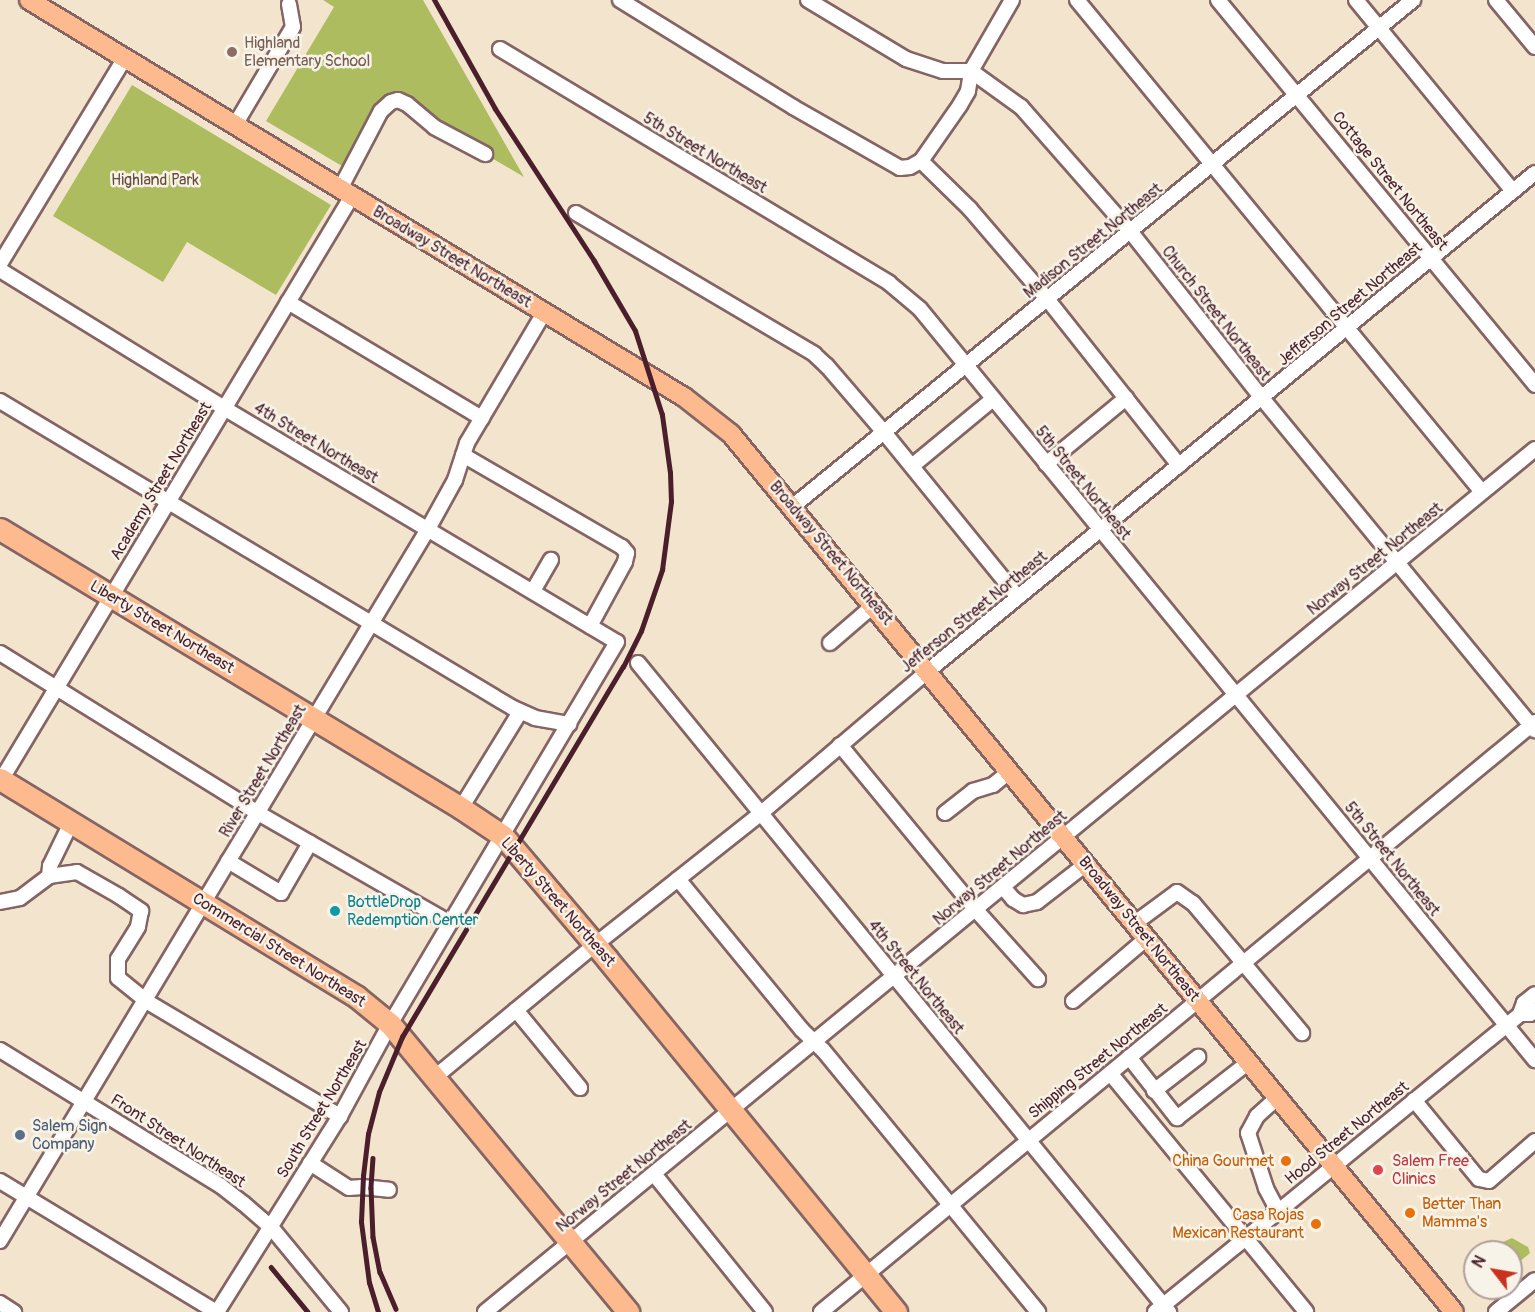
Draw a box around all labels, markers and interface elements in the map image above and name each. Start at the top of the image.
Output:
place label: Highland Elementary School [244,33,370,71]
marker: Highland Elementary School [225,45,239,59]
street label: 5th Street Northeast [640,108,770,198]
street label: Cottage Street Northeast [1328,108,1452,254]
park label: Highland Park [111,170,199,190]
street label: Madison Street Northeast [1020,179,1166,303]
street label: Broadway Street Northeast [369,202,535,312]
street label: Jefferson Street Northeast [1274,238,1426,370]
street label: Church Street Northeast [1158,242,1274,384]
street label: Academy Street Northeast [106,398,216,564]
street label: 4th Street Northeast [250,398,382,488]
street label: 5th Street Northeast [1031,422,1135,544]
street label: Broadway Street Northeast [765,477,897,629]
street label: Norway Street Northeast [1303,499,1447,619]
street label: Jefferson Street Northeast [897,547,1051,677]
street label: Liberty Street Northeast [86,576,238,678]
street label: River Street Northeast [216,701,310,841]
street label: 5th Street Northeast [1340,798,1444,920]
street label: Norway Street Northeast [929,806,1071,930]
street label: Liberty Street Northeast [497,833,619,971]
street label: Broadway Street Northeast [1074,852,1204,1006]
street label: Commercial Street Northeast [189,889,369,1011]
place label: BottleDrop Redemption Center [347,892,478,930]
marker: BottleDrop Redemption Center [328,904,342,918]
street label: 4th Street Northeast [864,916,968,1038]
street label: Shipping Street Northeast [1025,999,1171,1123]
street label: South Street Northeast [273,1036,371,1182]
street label: Hood Street Northeast [1281,1077,1413,1189]
street label: Front Street Northeast [107,1090,249,1192]
place label: Salem Sign Company [32,1116,107,1154]
street label: Norway Street Northeast [552,1116,696,1236]
marker: Salem Sign Company [13,1128,27,1142]
place label: China Gourmet [1172,1151,1274,1171]
place label: Salem Free Clinics [1392,1151,1469,1189]
marker: China Gourmet [1279,1154,1293,1168]
marker: Salem Free Clinics [1369,1161,1387,1179]
place label: Better Than Mamma's [1422,1194,1501,1232]
place label: Casa Rojas Mexican Restaurant [1172,1205,1304,1243]
marker: Better Than Mamma's [1403,1206,1417,1220]
marker: Casa Rojas Mexican Restaurant [1309,1217,1323,1231]
north arrow [1463,1240,1523,1300]
text: N [1468,1252,1491,1272]

